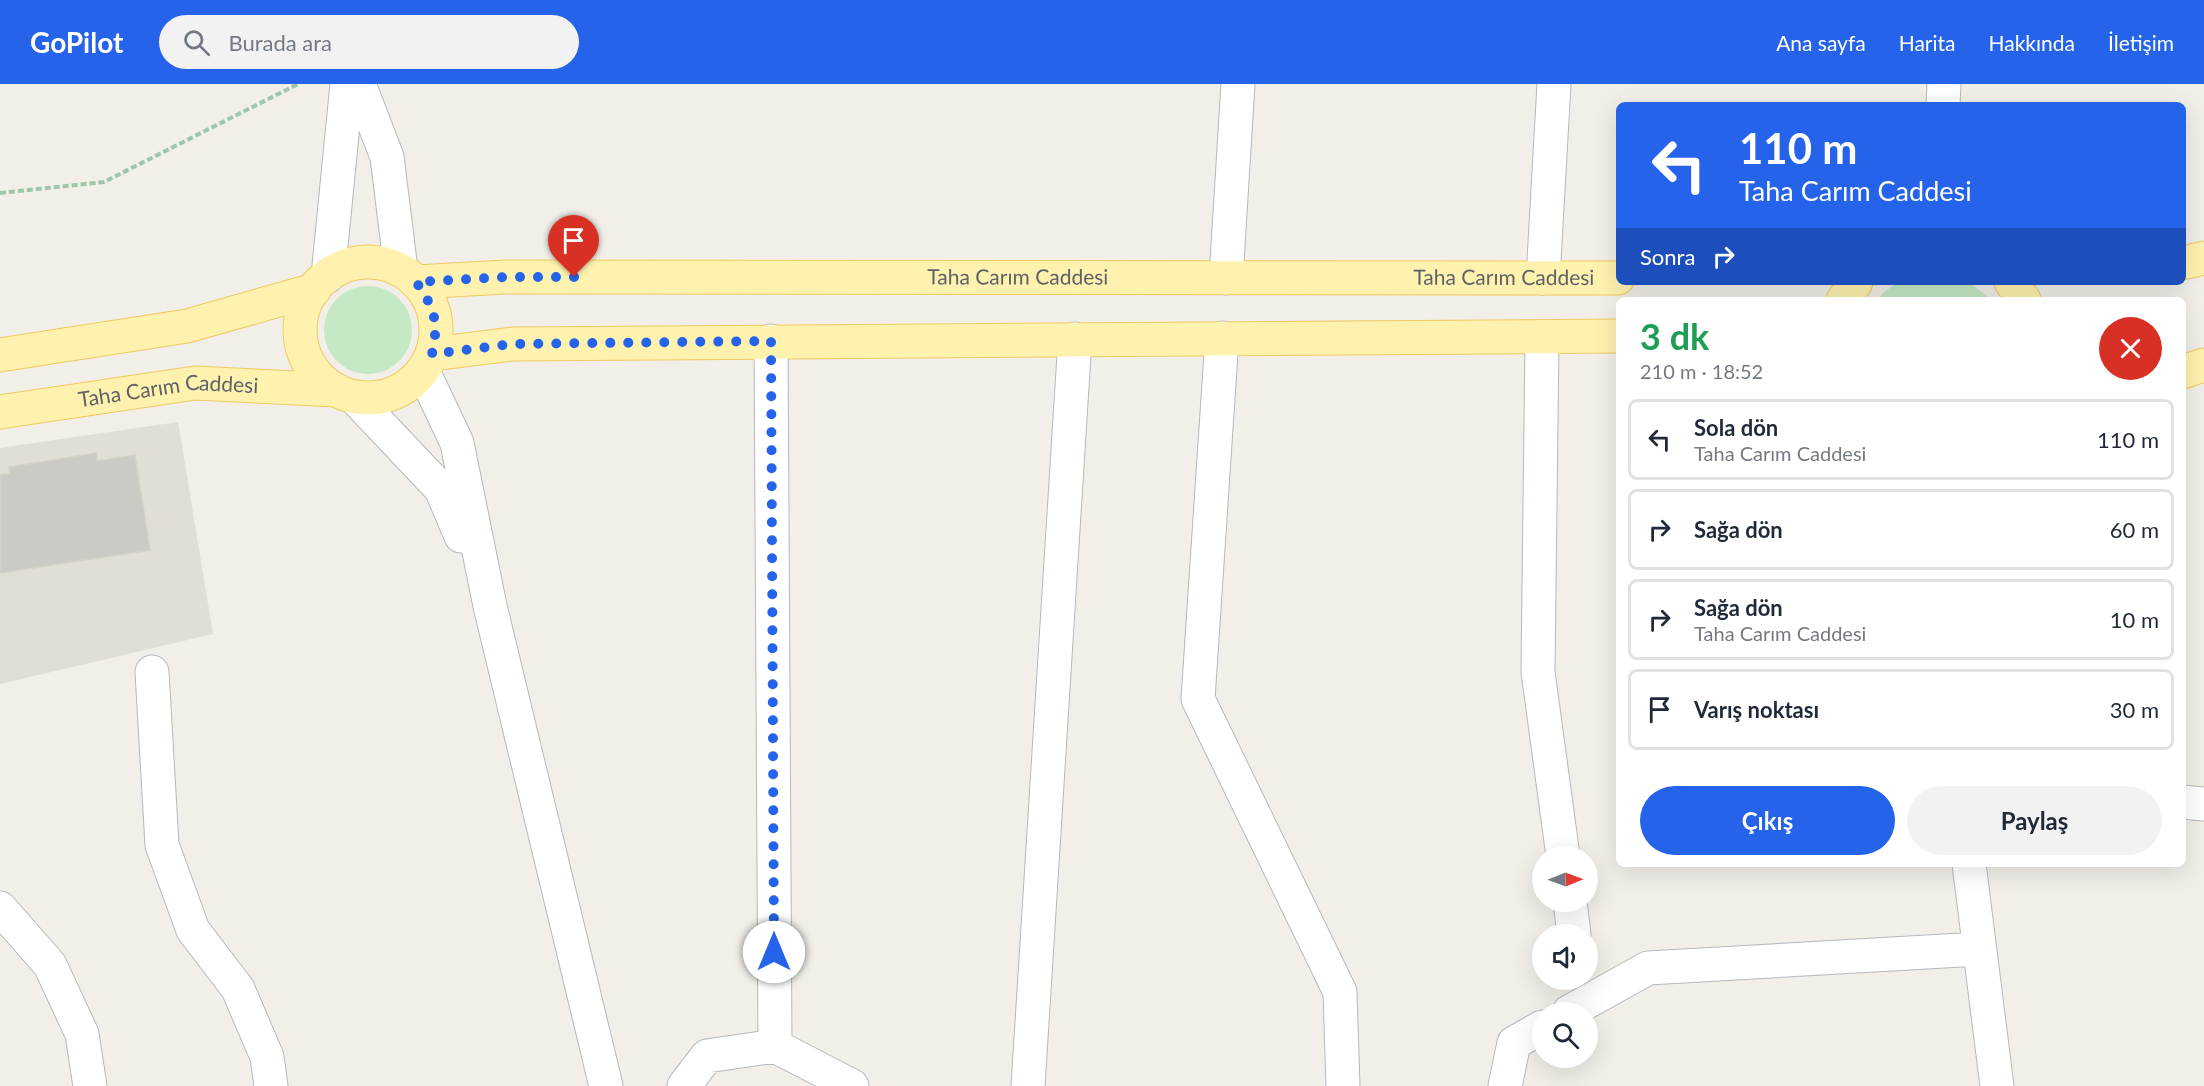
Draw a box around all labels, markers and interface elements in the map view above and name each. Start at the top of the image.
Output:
search box [159,15,579,69]
text: GoPilot [30,25,123,59]
icon: search [180,26,213,59]
text: Burada ara [228,29,332,56]
text: Ana sayfa [1776,30,1866,55]
text: Harita [1899,30,1955,55]
text: Hakkında [1988,30,2075,55]
text: İletişim [2108,30,2174,55]
text: 110 m [1739,123,1857,173]
icon: left [1640,126,1718,204]
text: Taha Carım Caddesi [1739,174,1972,207]
pin [548,215,599,277]
icon: arrive [557,224,590,257]
icon: right [1707,240,1740,273]
text: Sonra [1640,243,1695,270]
street label: Taha Carım Caddesi [927,263,1108,289]
street label: Taha Carım Caddesi [1413,264,1594,289]
text: 3 dk [1640,314,1709,358]
button: close [2099,317,2162,380]
text: 210 m · 18:52 [1640,359,1763,383]
street label: Taha Carım Caddesi [77,369,259,411]
text: Sola dön [1694,414,1778,441]
icon: left [1643,423,1676,456]
text: 110 m [2097,426,2159,453]
text: Taha Carım Caddesi [1694,441,1866,465]
icon: right [1643,513,1676,546]
text: Sağa dön [1694,516,1783,543]
text: 60 m [2110,516,2159,543]
text: Sağa dön [1694,594,1783,621]
icon: right [1643,603,1676,636]
text: 10 m [2110,606,2159,633]
text: Taha Carım Caddesi [1694,621,1866,645]
icon: arrive [1643,693,1676,726]
text: Varış noktası [1694,696,1819,723]
text: 30 m [2110,696,2159,723]
button: Çıkış [1640,786,1895,855]
button: Paylaş [1907,786,2162,855]
north arrow [1532,846,1598,912]
map controls [1532,846,1598,1068]
position arrow [742,920,806,984]
button: sound [1532,924,1598,990]
button: search [1532,1002,1598,1068]

